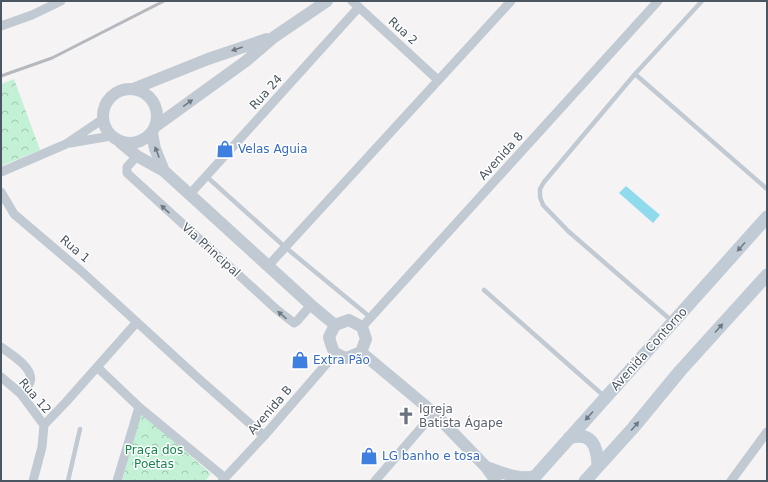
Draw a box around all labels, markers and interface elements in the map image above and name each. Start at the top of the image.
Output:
street label: Rua 2 [386,14,420,48]
one-way arrow [230,47,242,53]
street label: Rua 24 [247,72,285,112]
one-way arrow [182,99,193,107]
street label: Avenida 8 [476,129,526,183]
shop icon: Velas Aguia [215,139,235,159]
place label: Velas Aguia [238,142,308,156]
one-way arrow [153,146,159,158]
one-way arrow [160,204,170,214]
street label: Via Principal [179,220,243,280]
street label: Rua 1 [57,233,93,265]
one-way arrow [737,242,746,252]
street label: Avenida Contorno [608,305,690,393]
one-way arrow [277,310,288,319]
one-way arrow [715,323,724,333]
shop icon: Extra Pão [290,350,310,370]
place label: Extra Pão [313,353,370,367]
street label: Rua 12 [16,376,54,416]
street label: Avenida B [245,383,295,437]
place label: Igreja Batista Ágape [419,402,503,430]
church icon: Igreja Batista Ágape [396,406,416,426]
one-way arrow [584,411,593,421]
one-way arrow [630,421,639,432]
park label: Praça dos Poetas [125,443,183,471]
shop icon: LG banho e tosa [359,446,379,466]
place label: LG banho e tosa [382,449,480,463]

